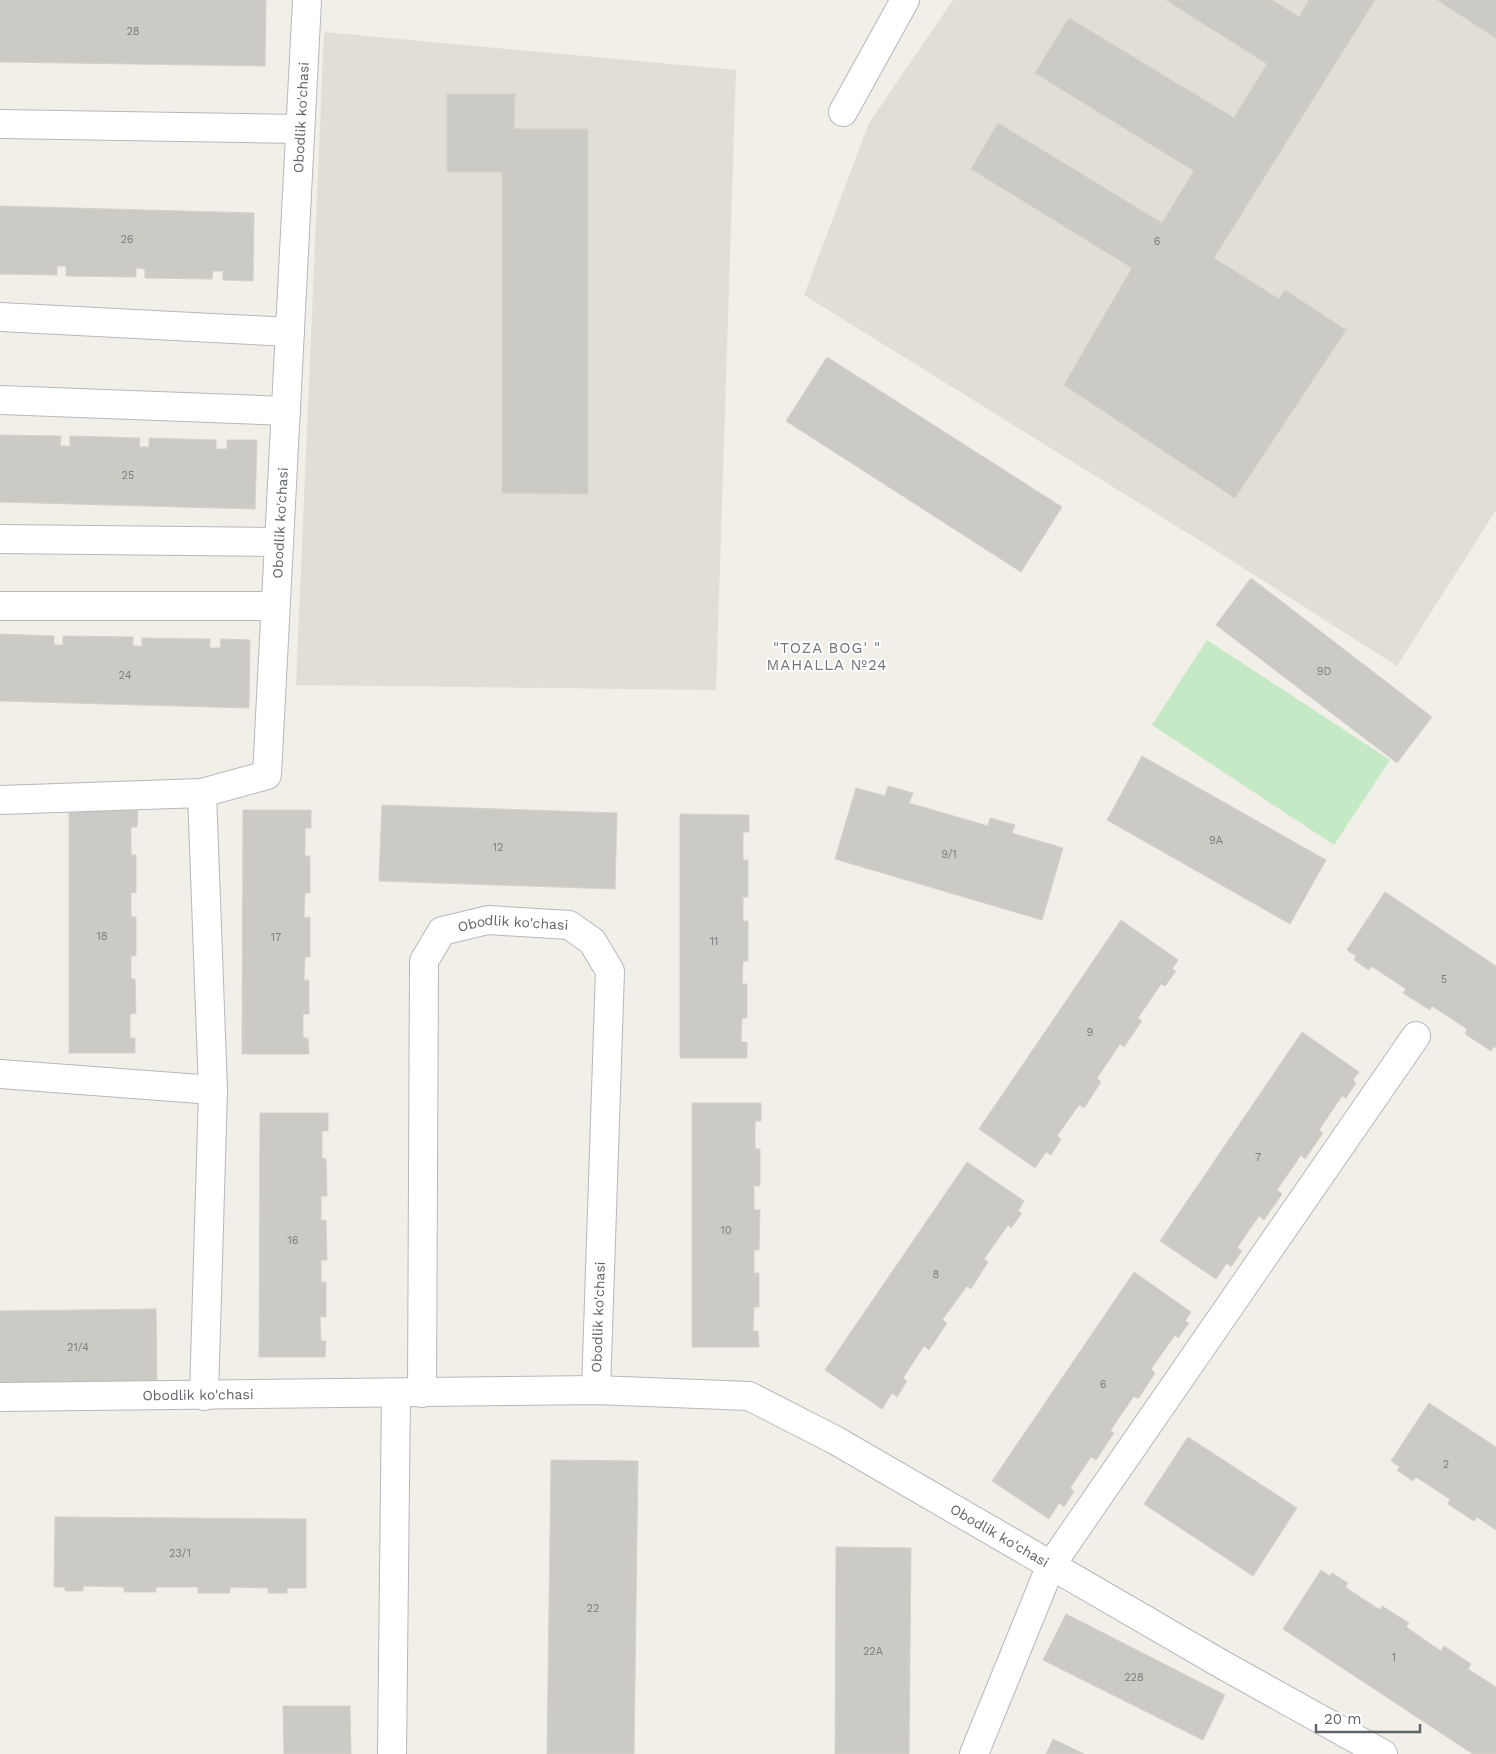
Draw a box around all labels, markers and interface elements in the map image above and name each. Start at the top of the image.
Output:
house number: 28 [126,25,140,38]
street label: Obodlik ko'chasi [290,61,312,173]
house number: 26 [120,233,134,246]
house number: 6 [1154,235,1161,248]
street label: Obodlik ko'chasi [269,467,291,579]
house number: 25 [122,469,134,482]
district label: "TOZA BOG' " MAHALLA №24 [767,639,887,674]
house number: 9D [1317,665,1331,678]
house number: 24 [119,669,132,682]
house number: 9A [1209,834,1223,847]
house number: 12 [493,841,503,854]
house number: 9/1 [941,848,957,861]
street label: Obodlik ko'chasi [456,912,569,935]
house number: 18 [96,930,108,943]
house number: 17 [271,931,281,944]
house number: 11 [710,935,718,948]
house number: 5 [1441,973,1447,986]
house number: 9 [1087,1026,1094,1039]
house number: 7 [1255,1151,1261,1164]
house number: 10 [720,1224,732,1237]
house number: 16 [288,1234,299,1247]
street label: Obodlik ko'chasi [588,1261,608,1373]
house number: 8 [933,1268,940,1281]
house number: 21/4 [67,1341,89,1354]
house number: 6 [1100,1378,1107,1391]
street label: Obodlik ko'chasi [142,1386,254,1403]
house number: 2 [1443,1458,1449,1471]
street label: Obodlik ko'chasi [947,1501,1052,1570]
house number: 23/1 [169,1547,191,1560]
house number: 22 [587,1602,599,1615]
house number: 22A [863,1645,883,1658]
house number: 1 [1392,1651,1396,1664]
house number: 228 [1124,1671,1144,1684]
scale bar [1316,1702,1420,1734]
text: 20 m [1324,1710,1362,1728]

